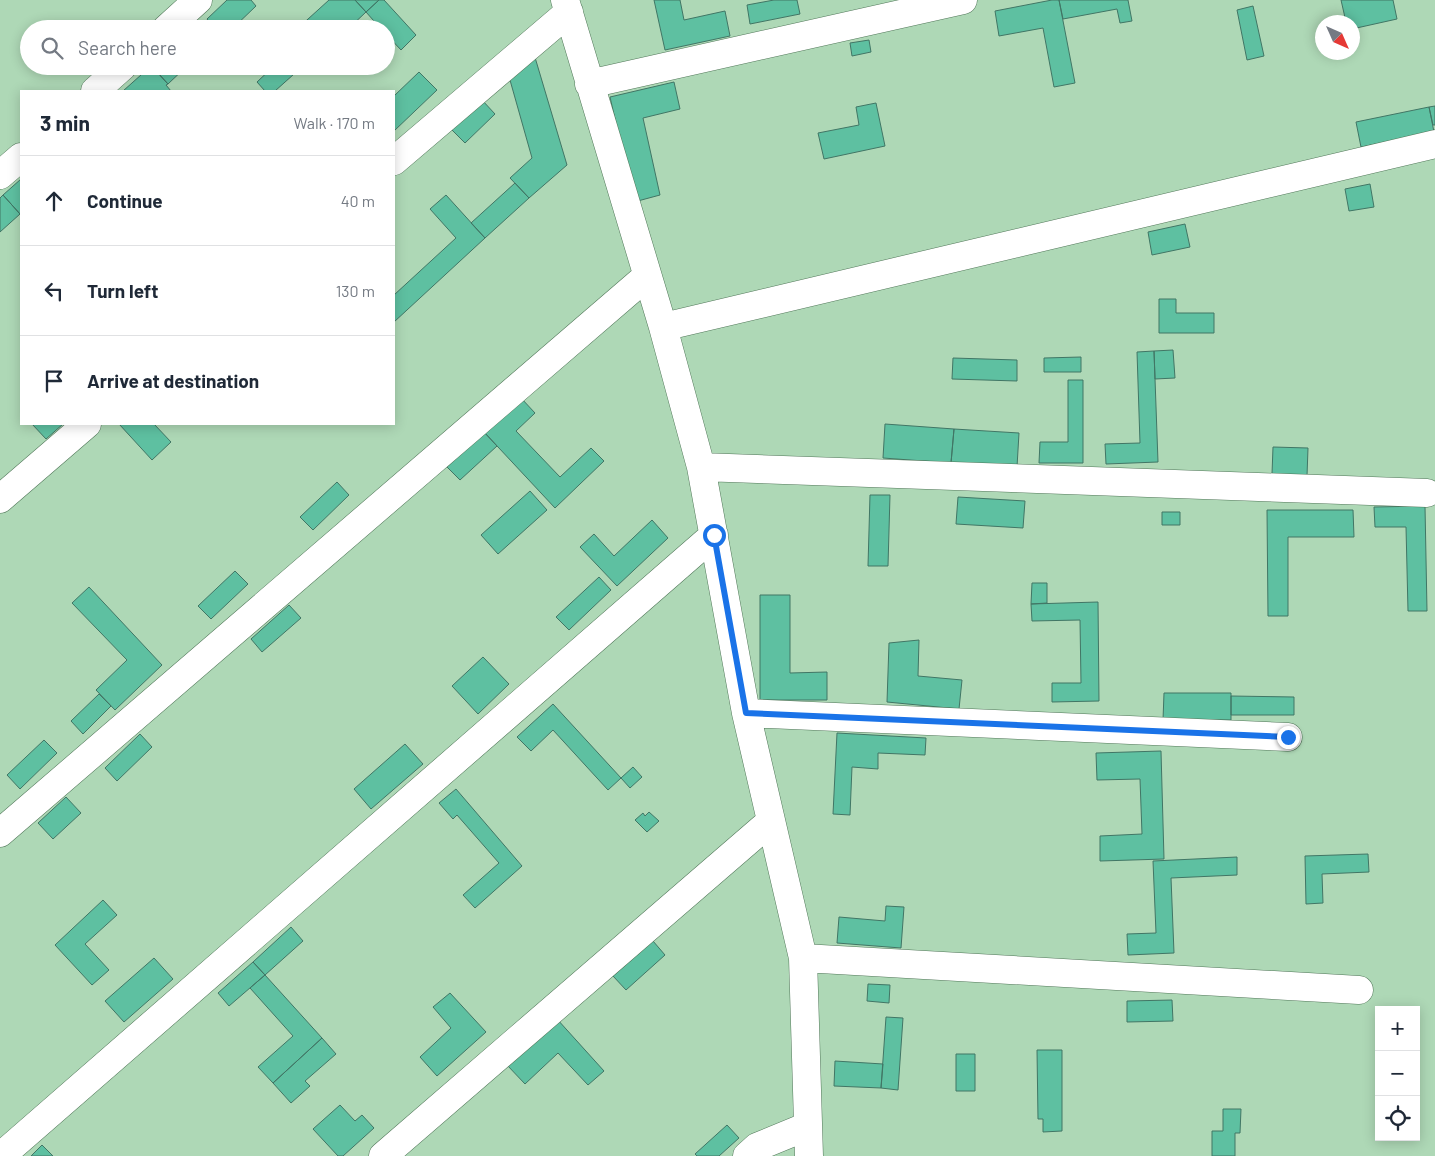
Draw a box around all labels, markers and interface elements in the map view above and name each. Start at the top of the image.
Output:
north arrow [1315,15,1360,60]
search box [20,20,395,75]
icon: search [38,34,66,62]
text: Search here [78,36,177,59]
text: 3 min [40,110,90,135]
text: Walk · 170 m [293,113,375,132]
icon: ahead [40,187,68,215]
text: Continue [87,189,163,212]
text: 40 m [341,191,375,210]
icon: left [40,277,68,305]
text: Turn left [87,279,158,302]
text: 130 m [336,281,375,300]
icon: arrive [40,367,68,395]
text: Arrive at destination [87,369,259,392]
route start [703,524,726,547]
route end [1277,726,1300,749]
map controls [1375,1006,1420,1141]
button: + [1375,1006,1420,1051]
button: − [1375,1051,1420,1096]
button: locate [1375,1096,1420,1141]

